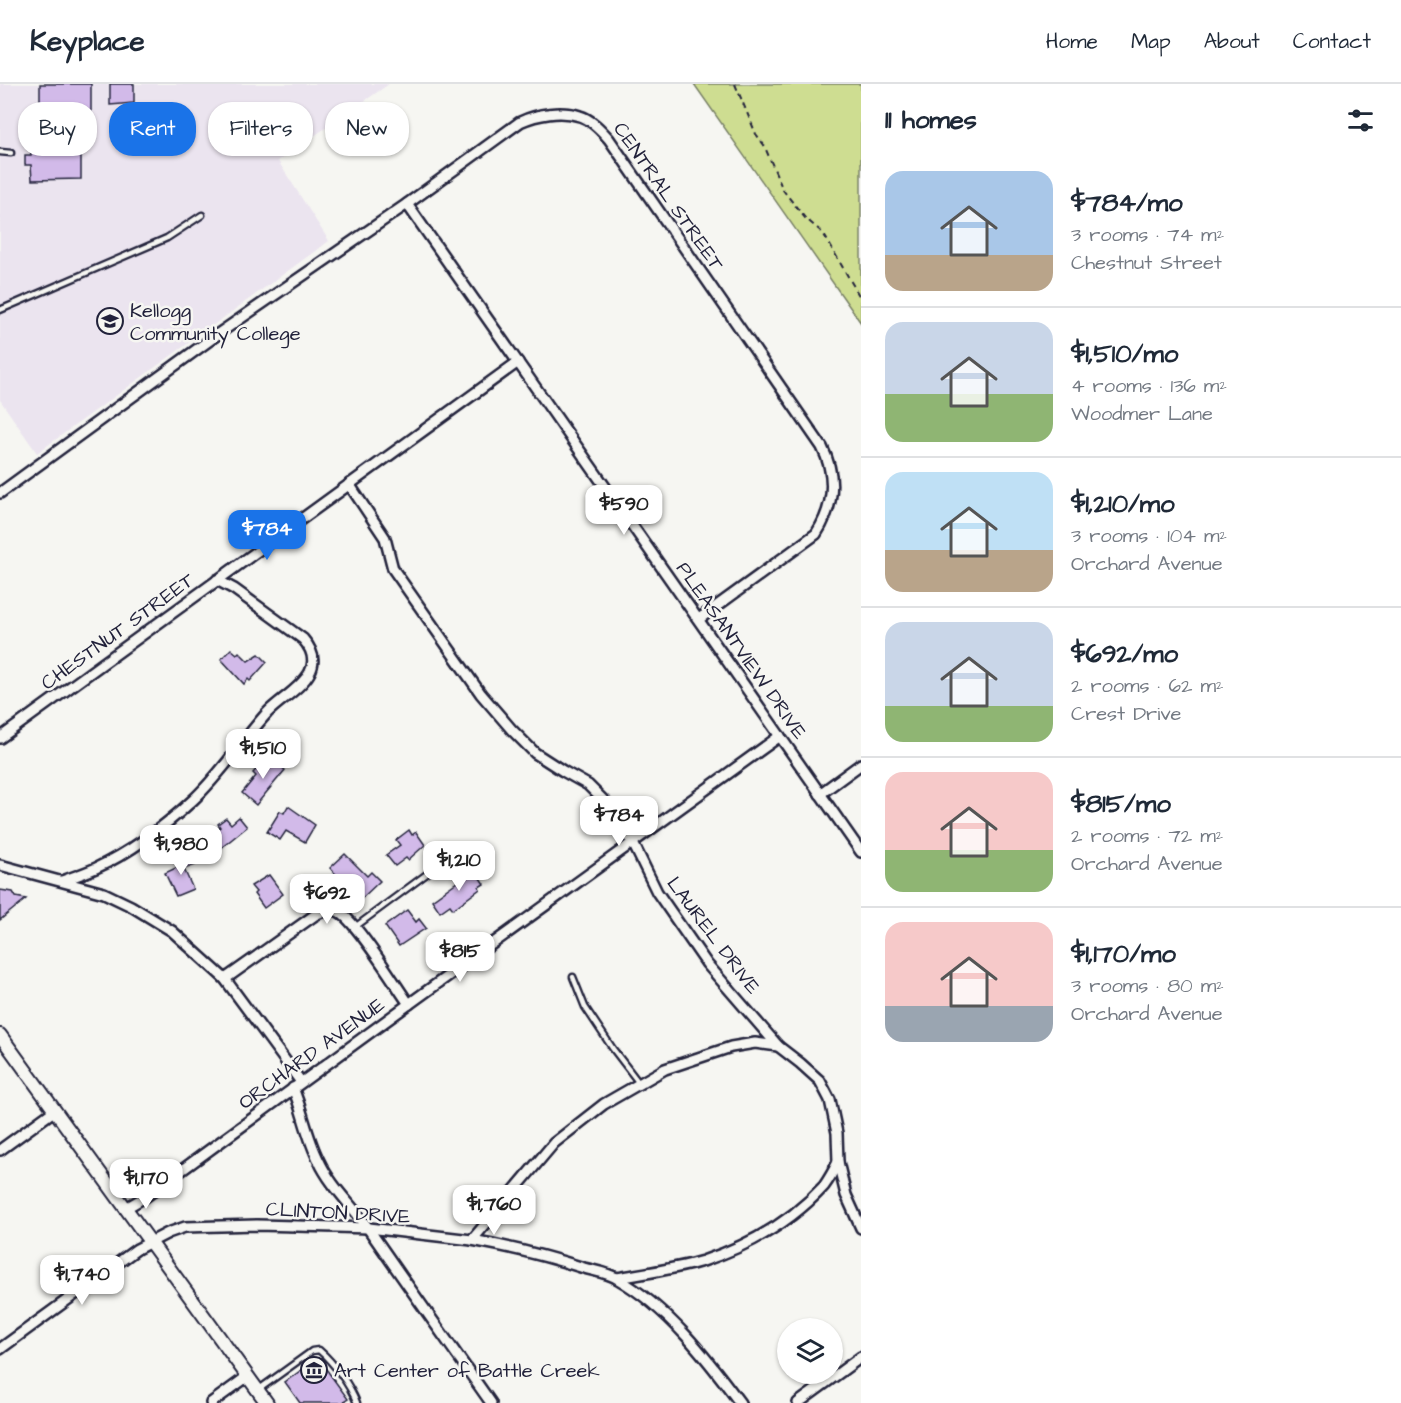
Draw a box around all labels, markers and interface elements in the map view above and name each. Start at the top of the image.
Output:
text: Keyplace [30,22,145,61]
text: Home [1046,27,1098,56]
text: Map [1131,27,1171,56]
text: About [1204,27,1260,56]
text: Contact [1293,27,1371,56]
chip: Buy [18,102,97,156]
chip: Rent [109,102,196,156]
chip: Filters [208,102,313,156]
chip: New [325,102,409,156]
text: 11 homes [885,102,977,138]
icon: filters [1344,104,1377,137]
street label: CENTRAL STREET [606,117,730,277]
text: $784/mo [1071,185,1183,221]
icon: home [933,195,1005,267]
text: 3 rooms · 74 m² [1071,221,1224,249]
text: Chestnut Street [1071,249,1222,277]
place label: Kellogg Community College [130,297,301,349]
school or university icon: Kellogg Community College [95,306,125,336]
text: $1,510/mo [1071,336,1178,372]
icon: home [933,346,1005,418]
text: 4 rooms · 136 m² [1071,372,1227,400]
text: Woodmer Lane [1071,400,1213,428]
pin: $590 [588,485,660,536]
text: $1,210/mo [1071,486,1175,522]
text: $590 [599,490,649,518]
icon: home [933,496,1005,568]
pin: $784 [231,510,303,561]
text: $784 [242,515,292,543]
text: 3 rooms · 104 m² [1071,522,1227,550]
text: Orchard Avenue [1071,550,1222,578]
street label: PLEASANTVIEW DRIVE [669,556,813,745]
street label: CHESTNUT STREET [35,566,200,697]
text: $692/mo [1071,636,1178,672]
icon: home [933,646,1005,718]
text: 2 rooms · 62 m² [1071,672,1223,700]
text: Crest Drive [1071,700,1181,728]
pin: $1,510 [214,729,312,780]
text: $1,510 [240,734,286,762]
text: $815/mo [1071,786,1171,822]
pin: $784 [583,796,655,847]
icon: home [933,796,1005,868]
text: $784 [594,801,644,829]
text: 2 rooms · 72 m² [1071,822,1223,850]
pin: $1,980 [132,825,230,876]
text: $1,980 [154,830,208,858]
pin: $1,210 [410,841,508,892]
text: $1,210 [437,846,481,874]
text: Orchard Avenue [1071,850,1222,878]
street label: LAUREL DRIVE [660,871,767,1000]
pin: $692 [291,874,363,925]
text: $692 [304,879,350,907]
pin: $815 [424,932,496,983]
text: $1,170/mo [1071,936,1176,972]
text: $815 [440,937,480,965]
icon: home [933,946,1005,1018]
text: 3 rooms · 80 m² [1071,972,1224,1000]
street label: ORCHARD AVENUE [233,991,391,1116]
text: Orchard Avenue [1071,1000,1222,1028]
pin: $1,170 [97,1159,195,1210]
text: $1,170 [124,1164,168,1192]
pin: $1,760 [445,1185,543,1236]
text: $1,760 [467,1190,521,1218]
street label: CLINTON DRIVE [265,1195,411,1231]
pin: $1,740 [33,1255,131,1306]
text: $1,740 [54,1260,110,1288]
map controls [777,1318,843,1384]
button: layers [777,1318,843,1384]
museum icon: Art Center of Battle Creek [299,1355,329,1385]
place label: Art Center of Battle Creek [334,1357,600,1385]

